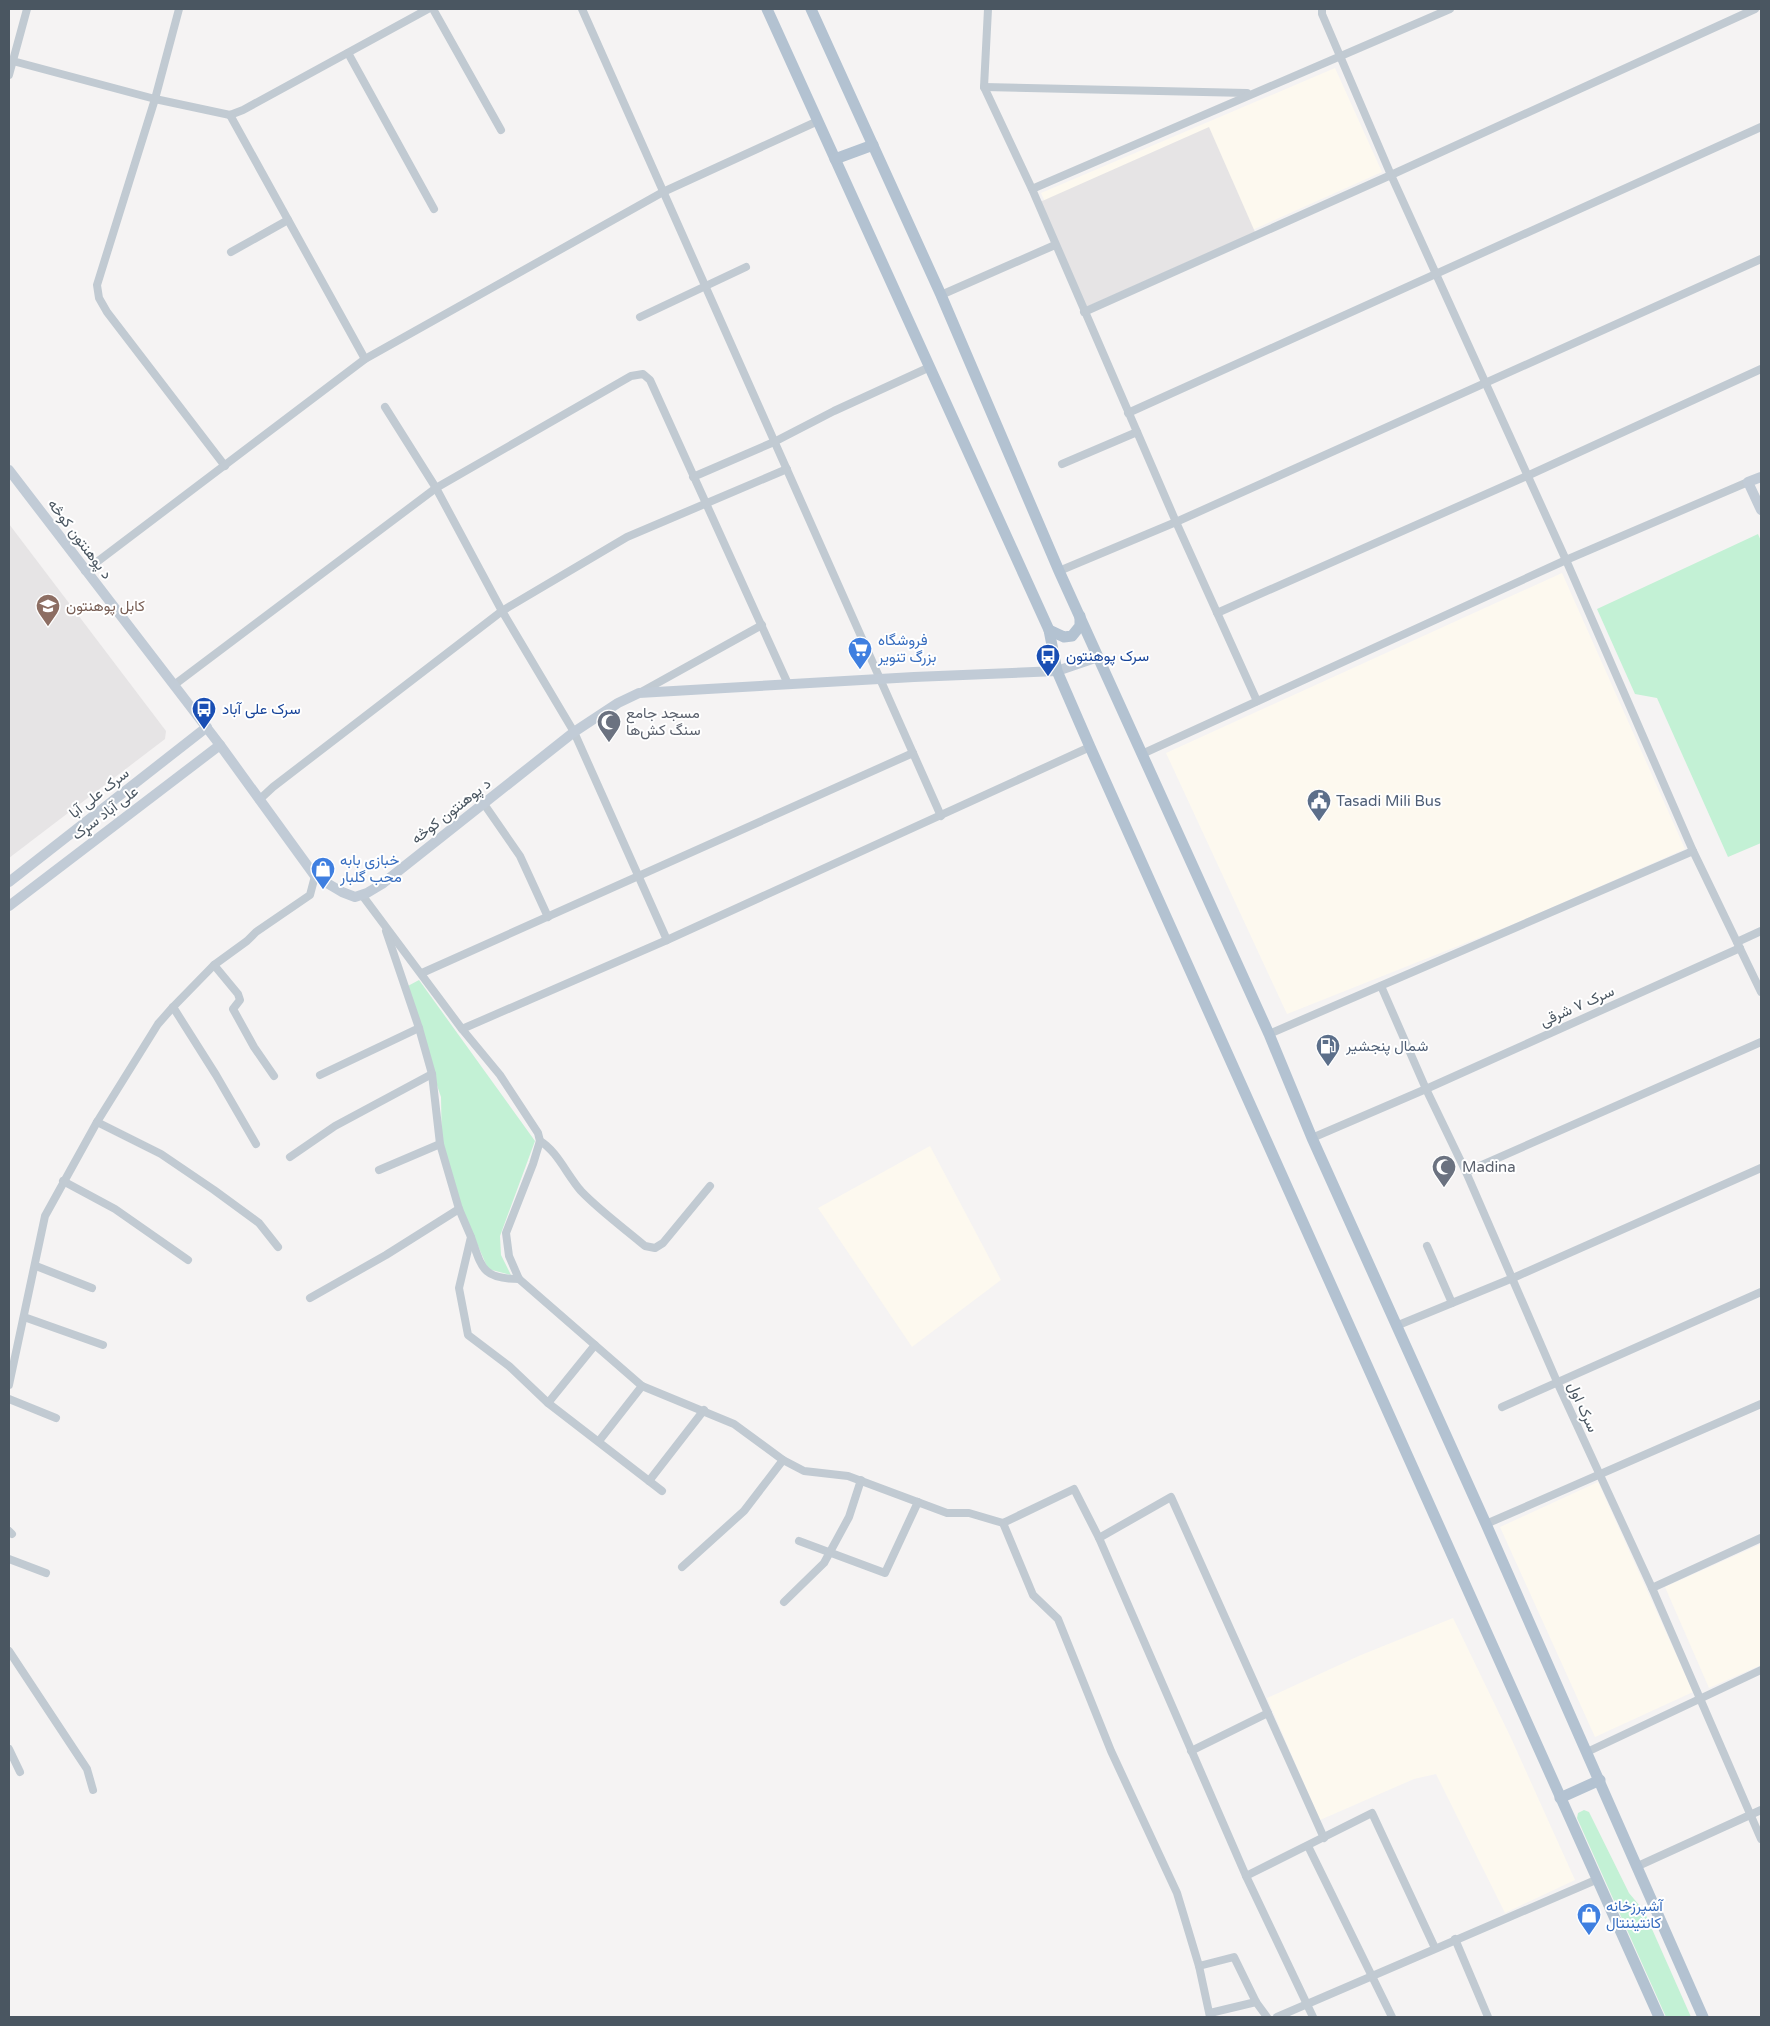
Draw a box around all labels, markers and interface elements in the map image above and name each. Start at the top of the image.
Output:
street label: د پوهنتون کوڅه [43,495,116,583]
school or university icon: کابل پوهنتون [35,593,61,627]
place label: کابل پوهنتون [66,597,145,616]
place label: فروشگاه بزرگ تنویر [877,631,936,666]
supermarket icon: فروشگاه بزرگ تنویر [847,636,873,670]
bus stop icon: سرک پوهنتون [1035,643,1061,677]
place label: سرک پوهنتون [1066,647,1149,666]
bus stop icon: سرک علی آباد [191,696,217,730]
place label: سرک علی آباد [222,700,301,719]
place label: مسجد جامع سنگ کش‌ها [626,704,701,740]
mosque icon: مسجد جامع سنگ کش‌ها [596,709,622,743]
street label: سرک علی آبا [65,764,133,823]
street label: د پوهنتون کوڅه [408,774,495,848]
street label: علی آباد سړک [68,782,143,845]
public building icon: Tasadi Mili Bus [1306,788,1332,822]
place label: Tasadi Mili Bus [1336,792,1441,810]
place label: خبازی بابه محب گلبار [339,851,402,886]
shop icon: خبازی بابه محب گلبار [310,856,336,890]
street label: سرک ۷ شرقی [1537,982,1617,1031]
fuel station icon: شمال پنجشیر [1315,1033,1341,1067]
place label: شمال پنجشیر [1345,1037,1428,1056]
mosque icon: Madina [1431,1154,1457,1188]
place label: Madina [1462,1158,1516,1176]
street label: سرک‌ اول [1564,1379,1602,1435]
place label: آشپرزخانه کانتیننتال [1606,1897,1664,1932]
shop icon: آشپرزخانه کانتیننتال [1576,1902,1602,1936]

